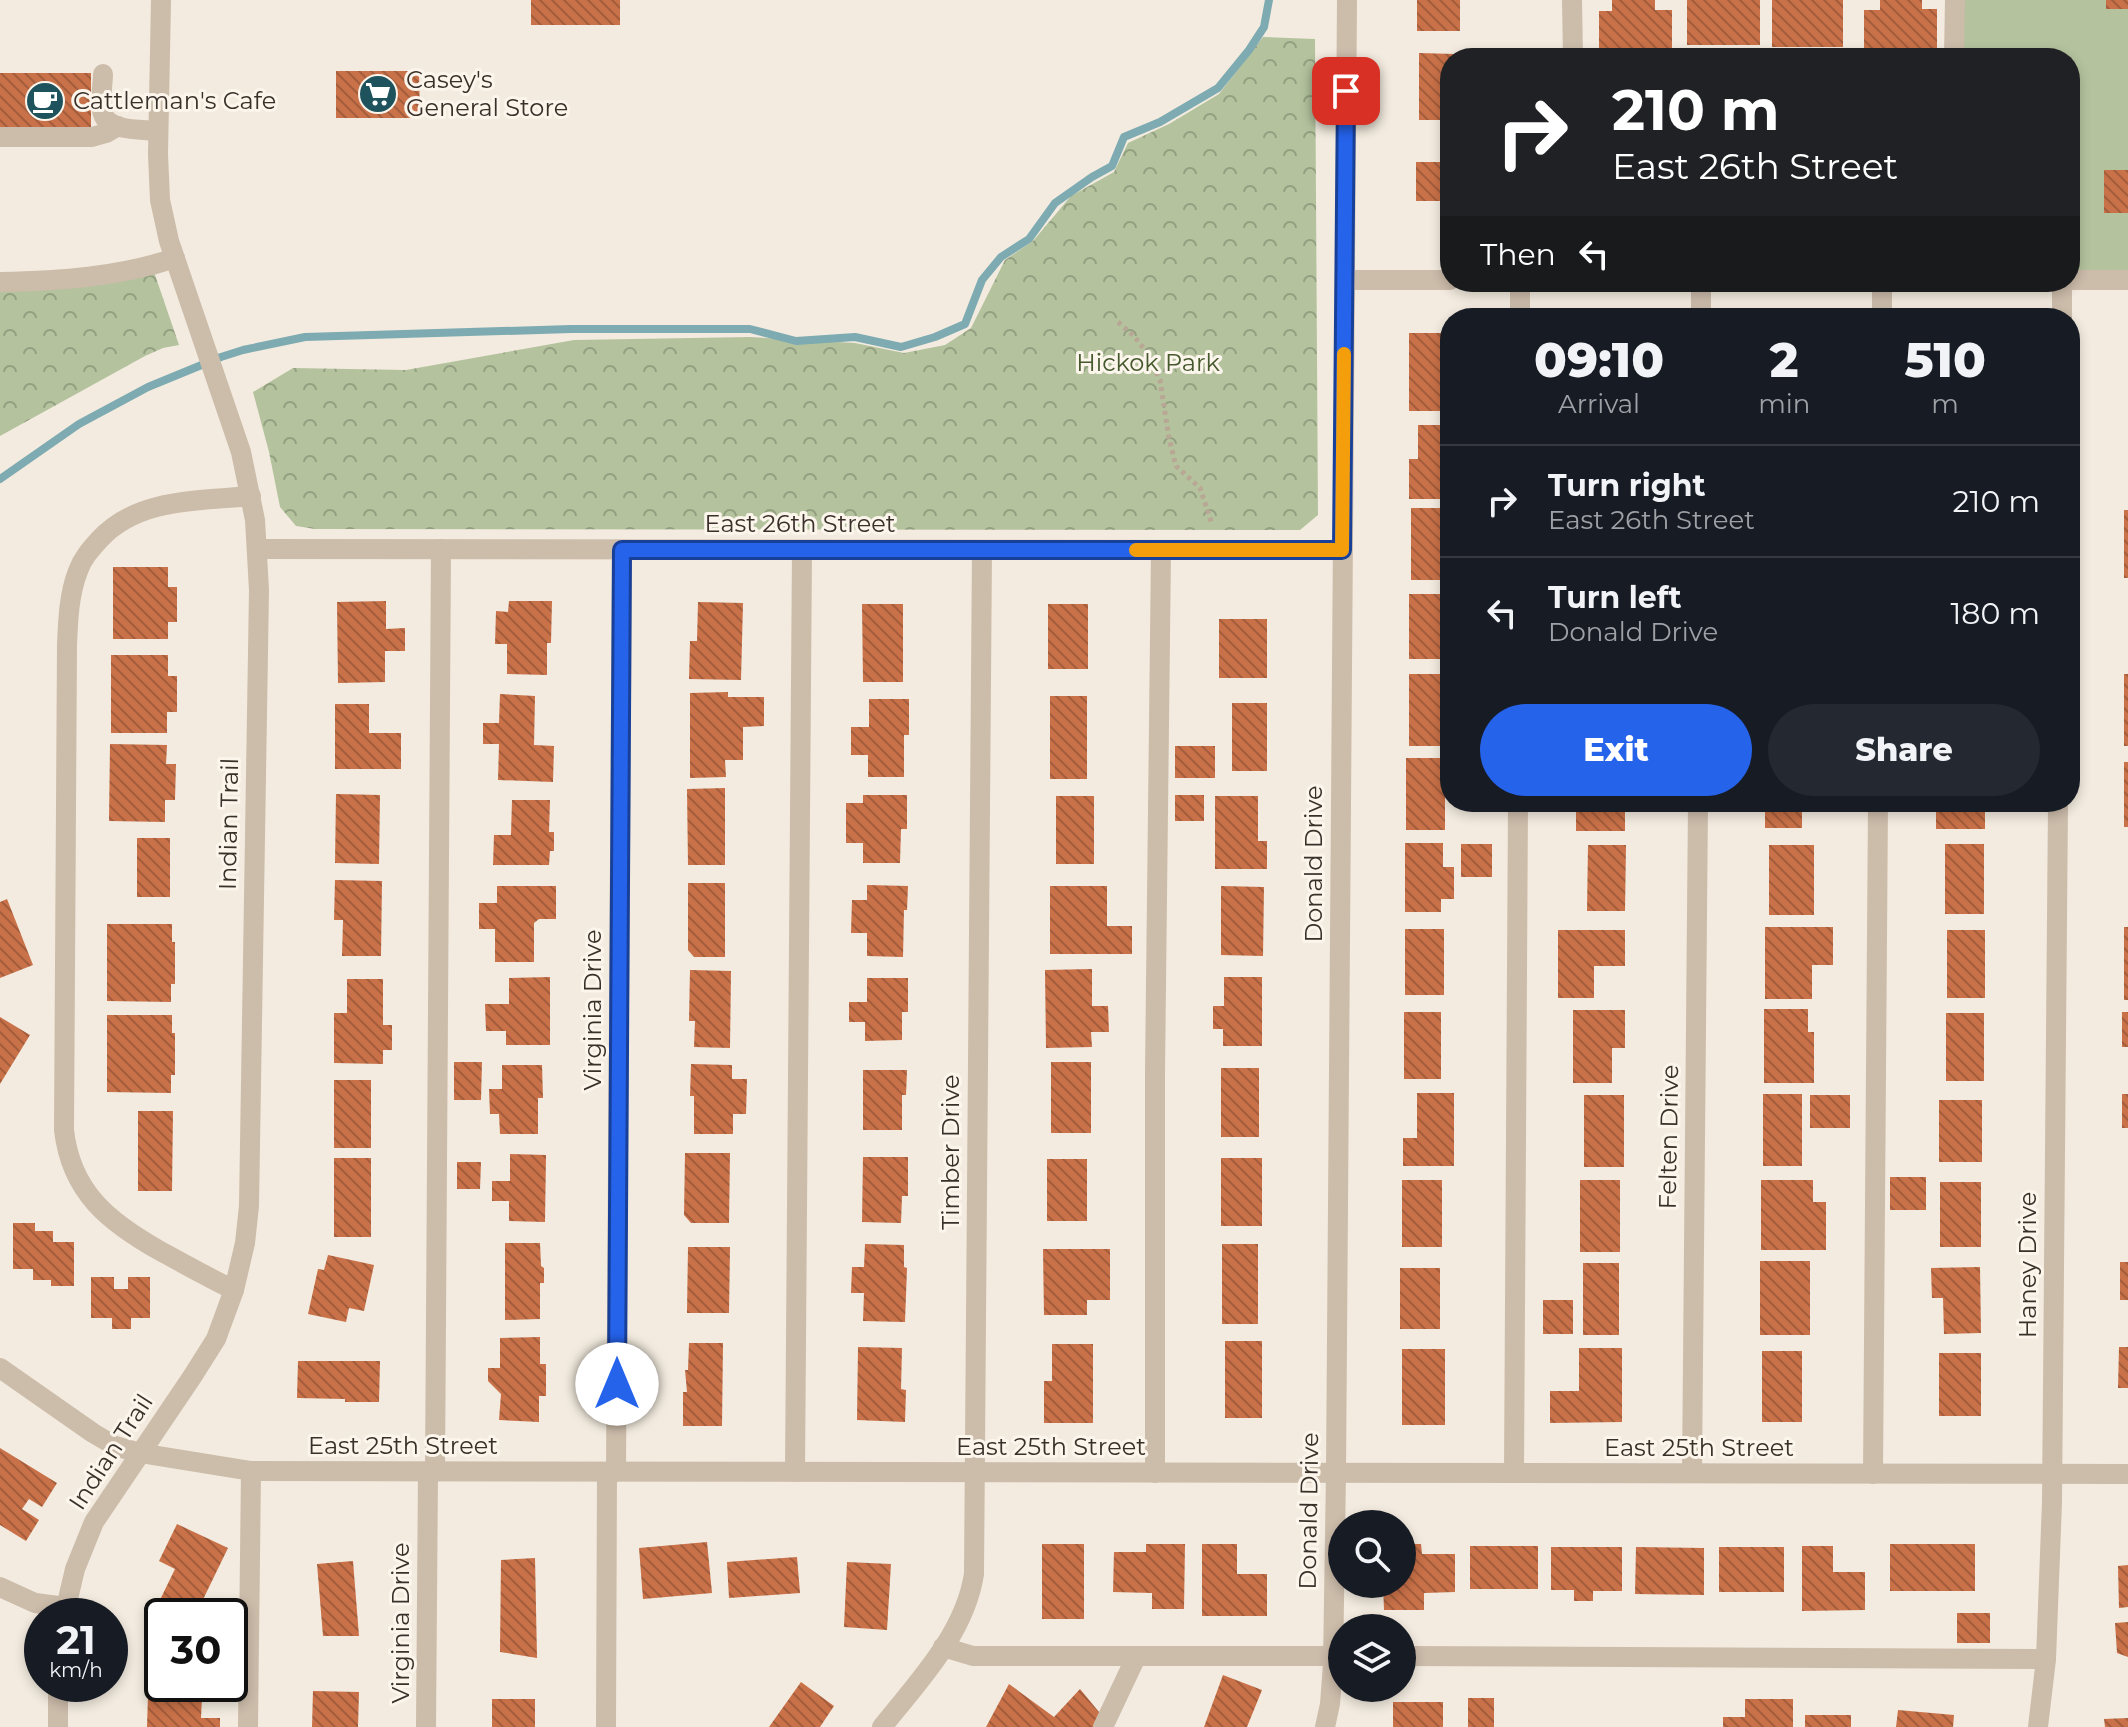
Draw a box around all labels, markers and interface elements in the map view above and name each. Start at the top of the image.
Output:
pin [1312,57,1380,125]
place label: Casey's General Store [406,65,568,122]
icon: arrive [1324,69,1368,113]
supermarket icon: Casey's General Store [357,73,399,115]
text: 210 m [1612,76,1780,144]
cafe icon: Cattleman's Cafe [24,80,66,122]
icon: right [1480,80,1584,184]
place label: Cattleman's Cafe [73,86,276,115]
text: East 26th Street [1612,144,1898,188]
icon: left [1572,232,1616,276]
text: Then [1480,236,1556,273]
text: 09:10 [1534,331,1664,389]
text: 2 [1770,331,1799,389]
text: 510 [1904,331,1986,389]
park label: Hickok Park [1076,348,1220,377]
text: Arrival [1558,388,1640,420]
text: min [1758,388,1810,420]
text: m [1931,388,1959,420]
text: Turn right [1548,467,1705,504]
icon: right [1480,479,1524,523]
text: 210 m [1953,483,2040,520]
text: East 26th Street [1548,504,1755,536]
street label: East 26th Street [705,509,896,538]
text: Turn left [1548,579,1681,616]
icon: left [1480,591,1524,635]
text: 180 m [1950,595,2040,632]
text: Donald Drive [1548,616,1718,648]
button: Exit [1480,704,1752,796]
button: Share [1768,704,2040,796]
street label: Indian Trail [213,758,244,890]
street label: Donald Drive [1299,785,1328,943]
street label: Virginia Drive [578,930,607,1091]
street label: Felten Drive [1653,1064,1684,1210]
street label: Timber Drive [936,1074,965,1230]
street label: Haney Drive [2013,1192,2042,1338]
position arrow [575,1342,659,1426]
street label: Indian Trail [62,1388,159,1515]
street label: East 25th Street [308,1431,498,1460]
street label: East 25th Street [956,1432,1146,1461]
street label: Donald Drive [1293,1432,1324,1590]
street label: East 25th Street [1604,1433,1794,1462]
map controls [1328,1510,1416,1702]
button: search [1328,1510,1416,1598]
street label: Virginia Drive [386,1543,415,1704]
speed limit sign: 30 [144,1598,248,1702]
button: layers [1328,1614,1416,1702]
text: 21 [56,1615,96,1664]
text: km/h [49,1658,103,1682]

